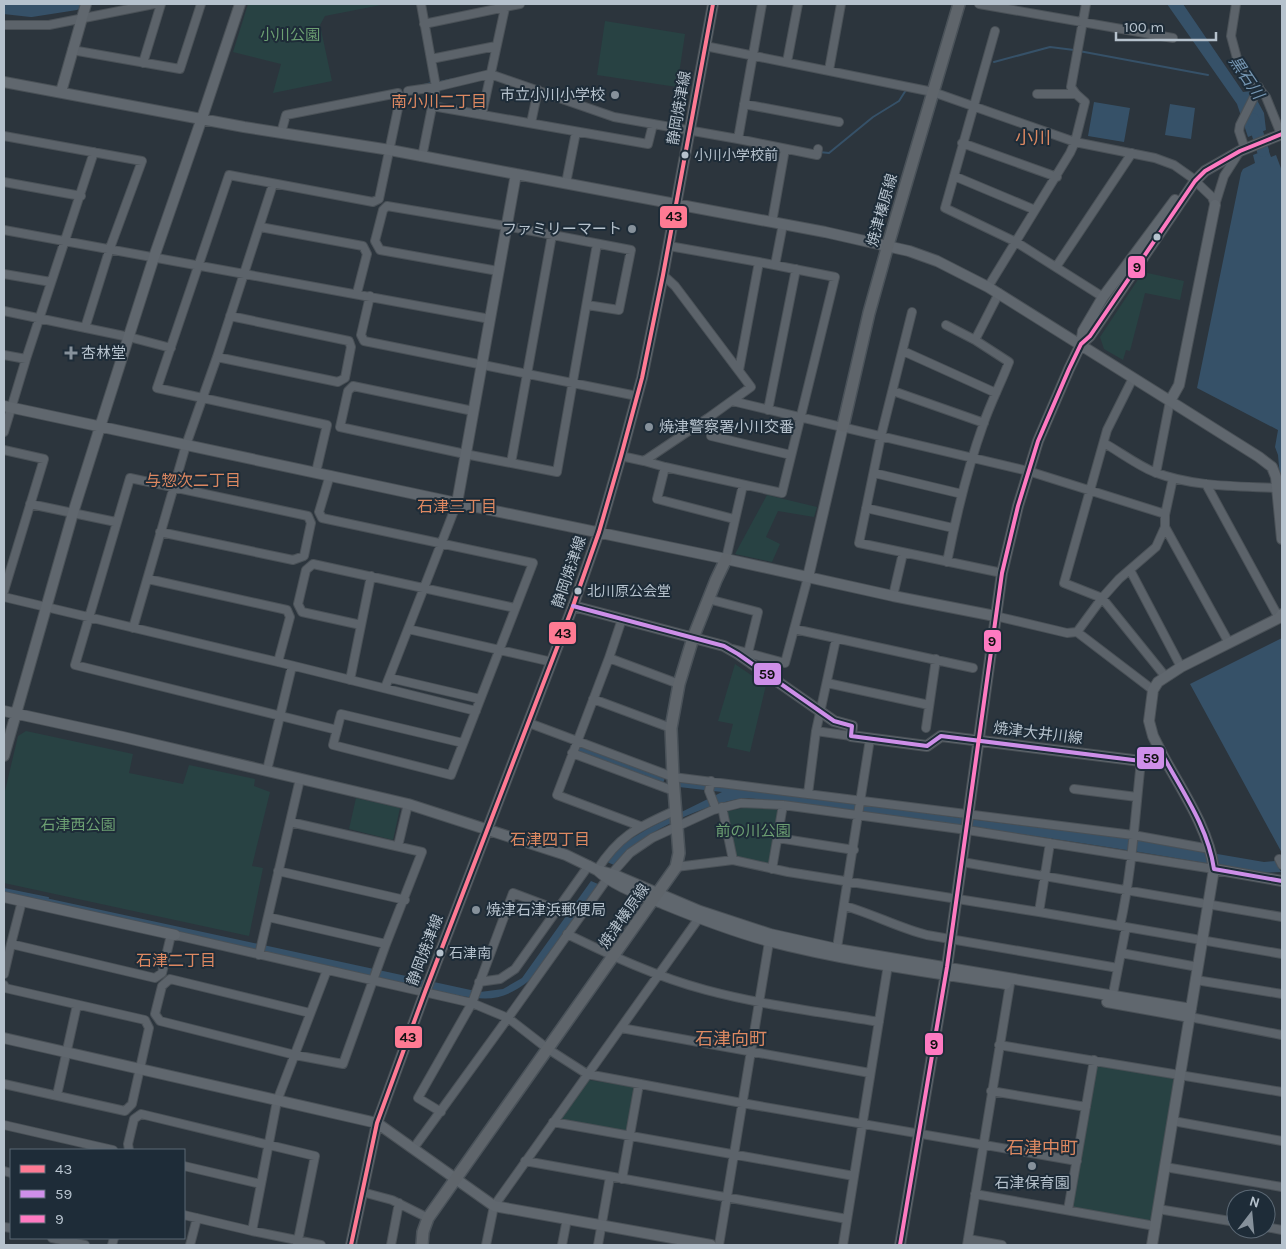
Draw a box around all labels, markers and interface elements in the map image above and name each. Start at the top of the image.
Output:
scale bar [1116,10,1216,42]
text: 100 m [1124,18,1164,36]
park label: 小川公園 [260,26,320,44]
water label: 黒石川 [1225,52,1269,104]
street label: 静岡焼津線 [664,69,694,147]
place label: 市立小川小学校 [500,86,605,104]
marker: 市立小川小学校 [609,89,621,101]
district label: 南小川二丁目 [391,92,487,111]
district label: 小川 [1015,127,1051,149]
place label: 小川小学校前 [694,147,778,164]
marker: 小川小学校前 [680,150,690,160]
street label: 焼津榛原線 [863,171,901,249]
line badge: 43 [659,205,688,229]
text: 43 [665,208,683,225]
place label: ファミリーマート [502,220,622,238]
marker: ファミリーマート [626,223,638,235]
unlabelled marker [1152,232,1162,242]
line badge: 9 [1127,255,1146,279]
text: 9 [1133,259,1141,276]
place label: 杏林堂 [81,344,126,362]
marker: 杏林堂 [65,347,77,359]
place label: 焼津警察署小川交番 [659,418,794,436]
marker: 焼津警察署小川交番 [643,421,655,433]
district label: 与惣次二丁目 [145,471,241,490]
district label: 石津三丁目 [417,497,497,516]
street label: 静岡焼津線 [548,534,590,610]
place label: 北川原公会堂 [587,583,671,600]
marker: 北川原公会堂 [573,586,583,596]
line badge: 43 [548,621,577,645]
text: 43 [554,625,572,642]
line badge: 9 [983,629,1002,653]
text: 9 [988,633,996,650]
line badge: 59 [753,662,782,686]
text: 59 [759,666,775,683]
street label: 焼津大井川線 [992,719,1084,747]
line badge: 59 [1136,746,1165,770]
text: 59 [1143,750,1159,767]
park label: 石津西公園 [40,816,116,834]
park label: 前の川公園 [715,822,791,840]
district label: 石津四丁目 [510,830,590,849]
street label: 焼津榛原線 [595,880,653,952]
place label: 焼津石津浜郵便局 [486,901,606,919]
marker: 焼津石津浜郵便局 [470,904,482,916]
street label: 静岡焼津線 [403,912,447,988]
place label: 石津南 [449,945,491,962]
marker: 石津南 [435,948,445,958]
district label: 石津二丁目 [136,951,216,970]
line badge: 43 [394,1025,423,1049]
district label: 石津向町 [695,1028,767,1050]
text: 43 [399,1029,417,1046]
line badge: 9 [924,1032,944,1056]
text: 9 [930,1036,938,1053]
district label: 石津中町 [1006,1137,1078,1159]
legend [10,1149,185,1239]
text: 43 [55,1160,72,1178]
marker: 石津保育園 [1026,1160,1038,1172]
place label: 石津保育園 [994,1174,1070,1192]
text: 59 [55,1185,72,1203]
north arrow [1226,1189,1276,1239]
text: N [1247,1192,1262,1212]
text: 9 [55,1210,64,1228]

